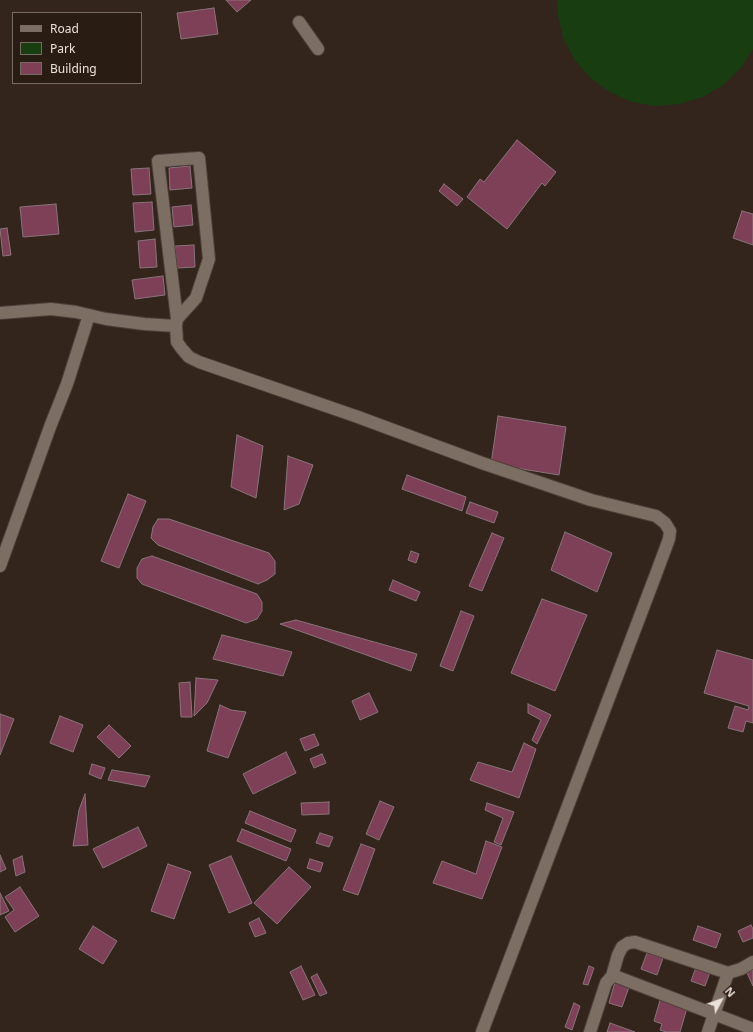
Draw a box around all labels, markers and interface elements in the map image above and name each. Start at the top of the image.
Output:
legend [12,12,142,84]
text: Road [50,20,79,37]
text: Park [50,40,75,57]
text: Building [50,60,97,77]
north arrow [701,980,741,1020]
text: N [722,983,739,1000]

